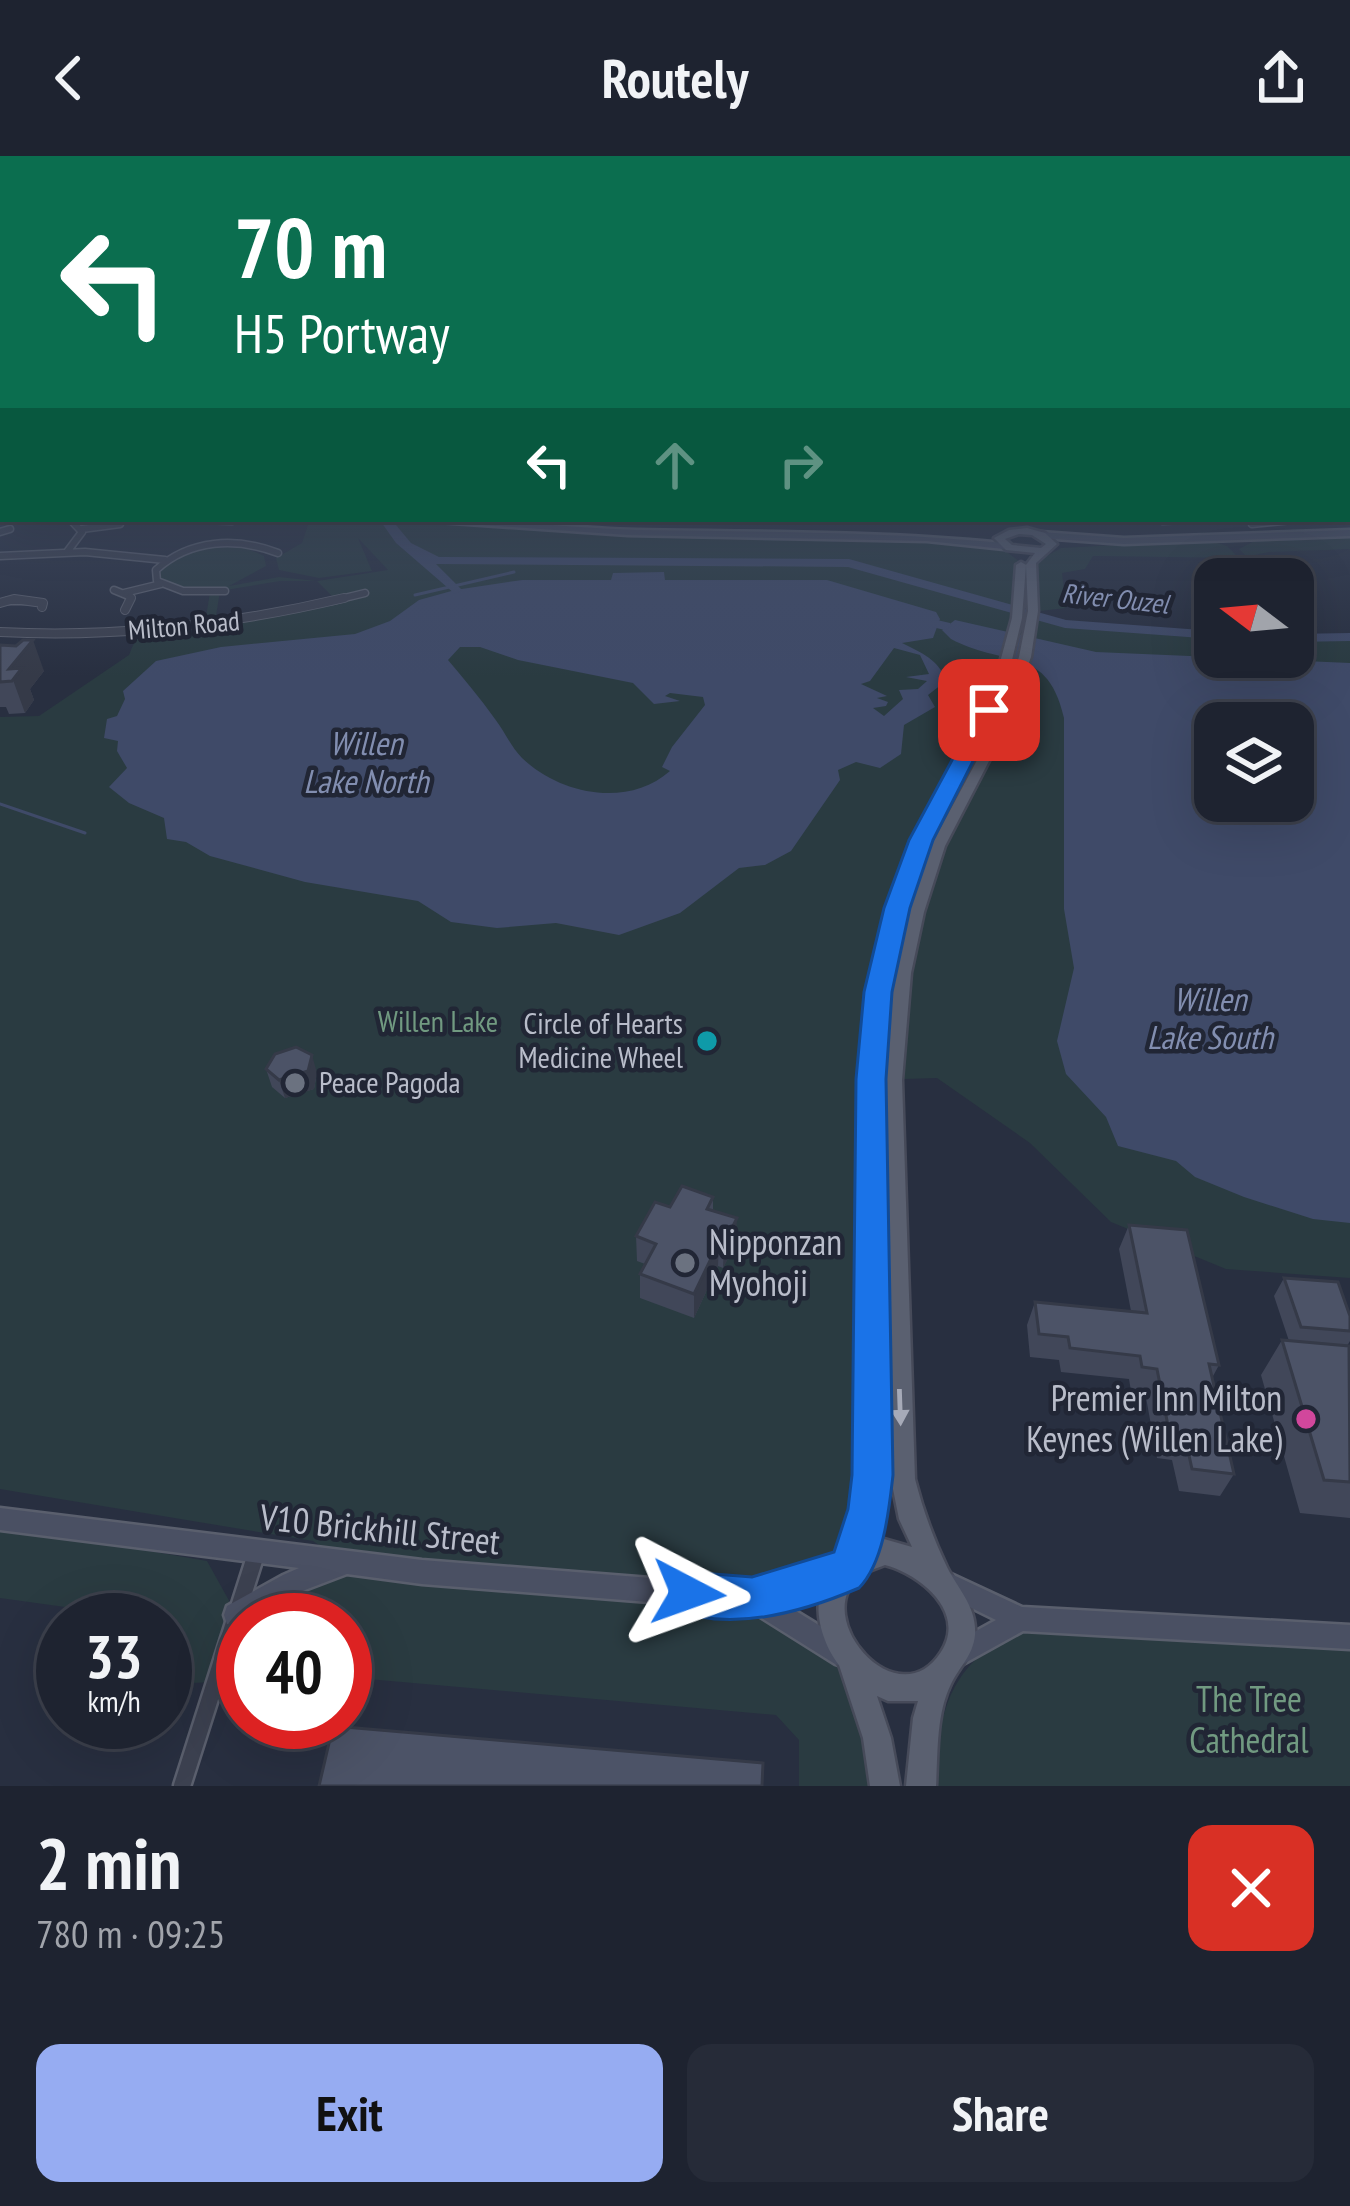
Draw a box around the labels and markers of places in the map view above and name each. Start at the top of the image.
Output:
pin [938,659,1040,761]
place label: Circle of Hearts Medicine Wheel [518,1003,683,1076]
marker: Circle of Hearts Medicine Wheel [694,1028,720,1054]
place label: Peace Pagoda [319,1062,461,1101]
marker: Peace Pagoda [282,1070,308,1096]
place label: Nipponzan Myohoji [709,1218,842,1306]
marker: Nipponzan Myohoji [672,1250,698,1276]
place label: Premier Inn Milton Keynes (Willen Lake) [1026,1374,1283,1462]
marker: Premier Inn Milton Keynes (Willen Lake) [1293,1406,1319,1432]

